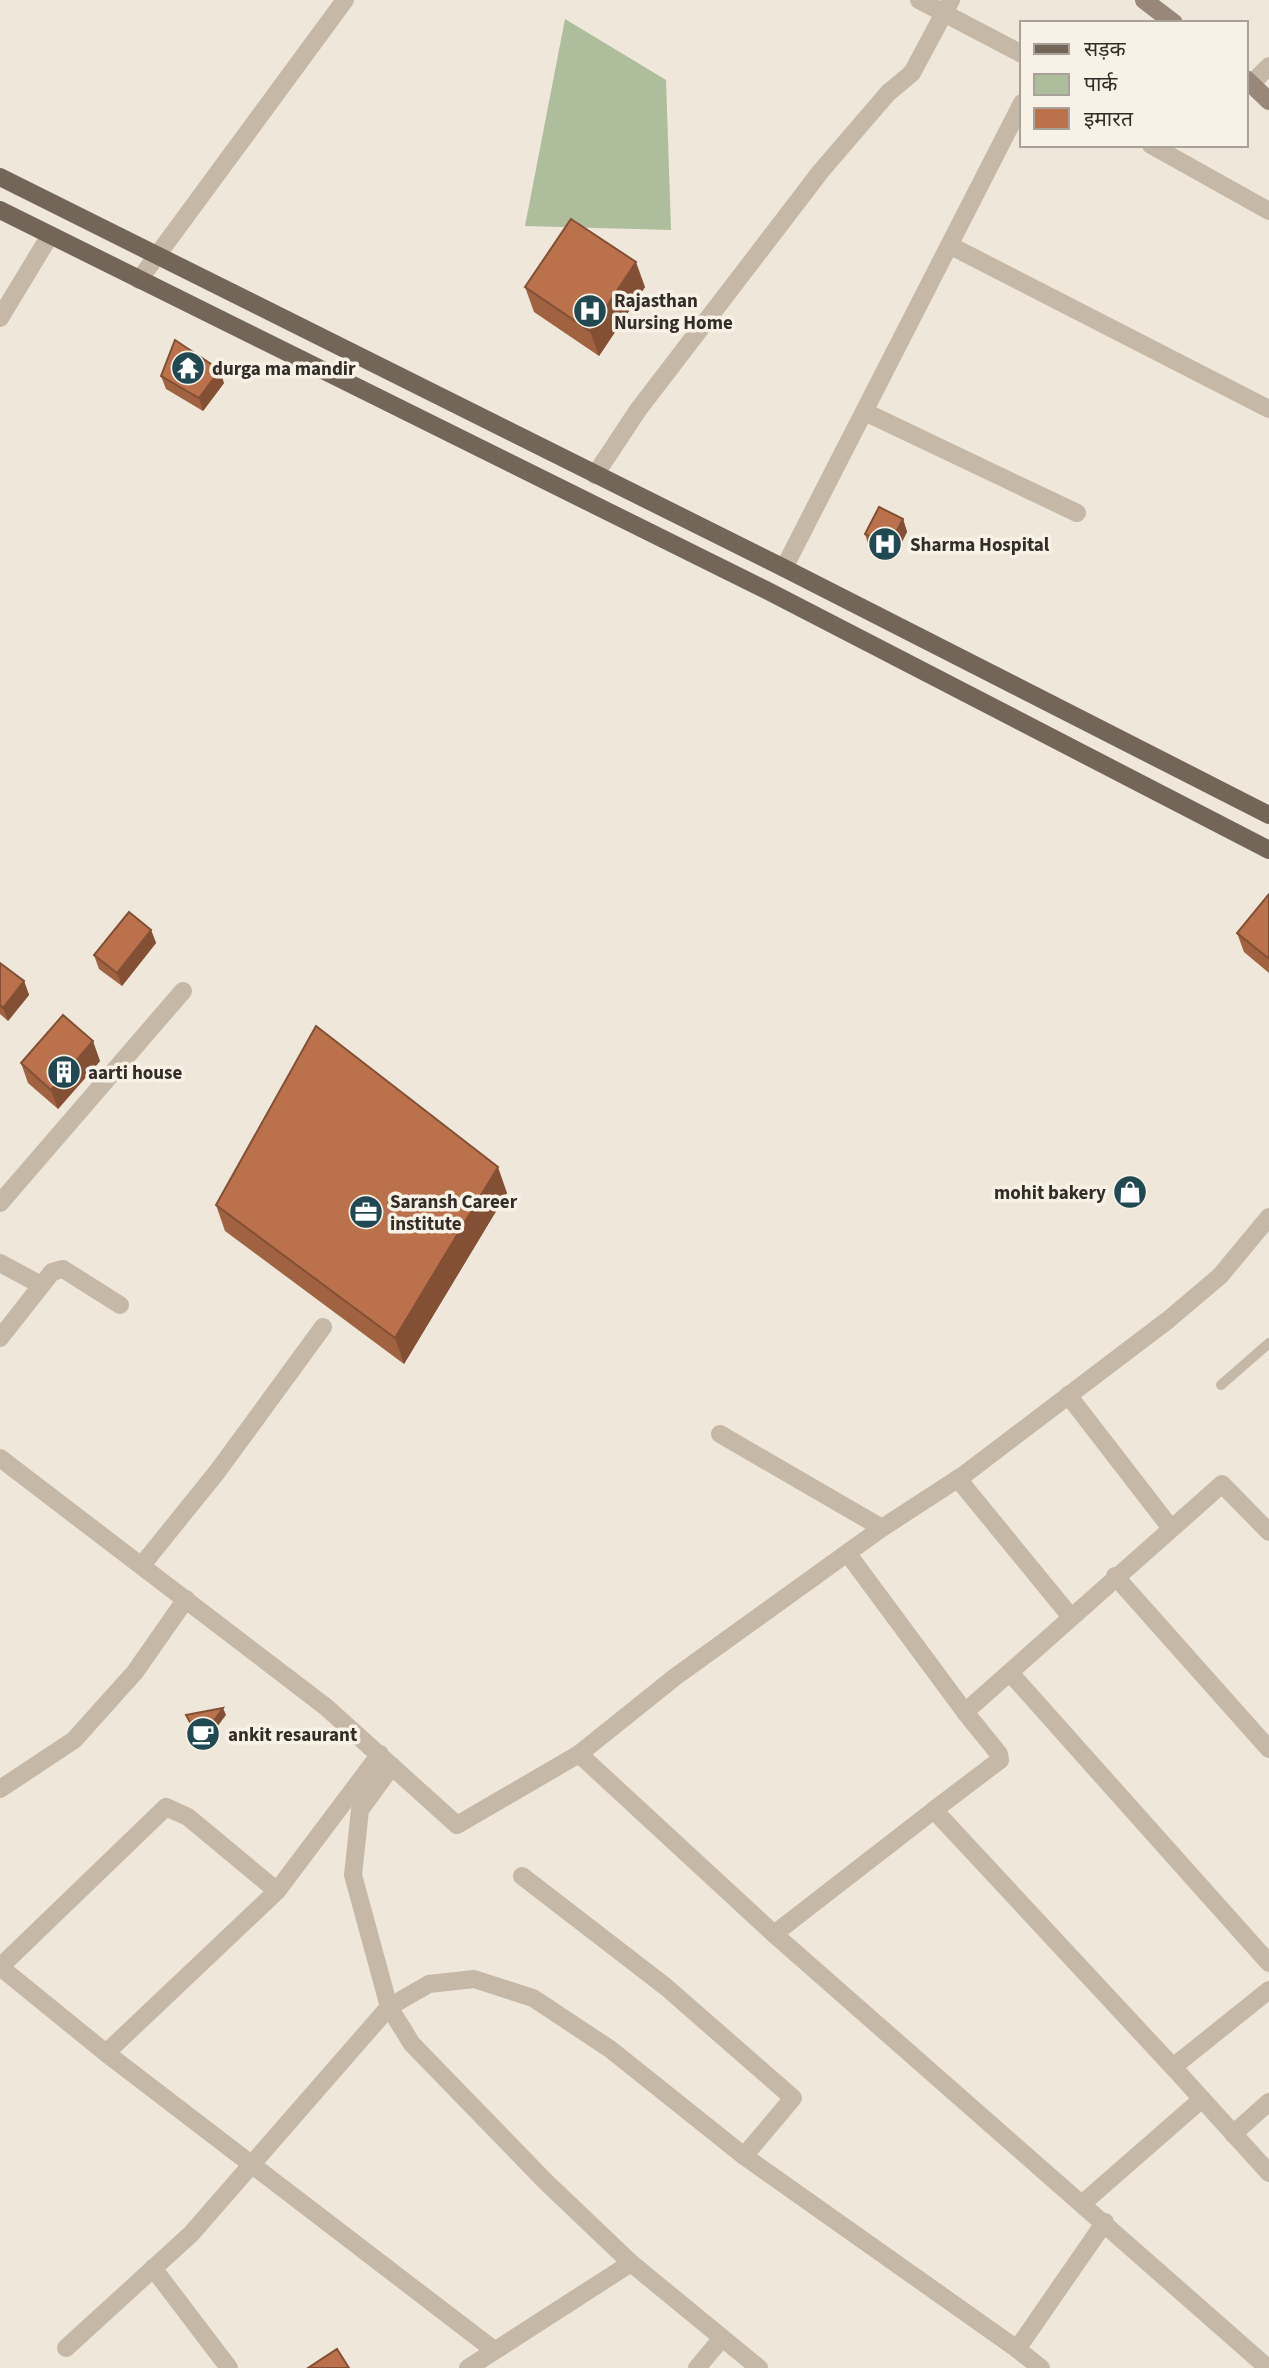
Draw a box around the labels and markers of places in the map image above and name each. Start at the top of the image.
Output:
place label: Rajasthan Nursing Home [614,288,733,337]
hospital icon: Rajasthan Nursing Home [571,292,609,330]
temple icon: durga ma mandir [169,349,207,387]
place label: durga ma mandir [212,356,356,383]
hospital icon: Sharma Hospital [866,525,904,563]
place label: Sharma Hospital [910,532,1050,559]
building icon: aarti house [45,1053,83,1091]
place label: aarti house [88,1060,183,1087]
shop icon: mohit bakery [1111,1173,1149,1211]
place label: mohit bakery [994,1180,1106,1207]
place label: Saransh Career institute [390,1189,518,1238]
office icon: Saransh Career institute [347,1193,385,1231]
cafe icon: ankit resaurant [184,1715,222,1753]
place label: ankit resaurant [228,1722,357,1749]

